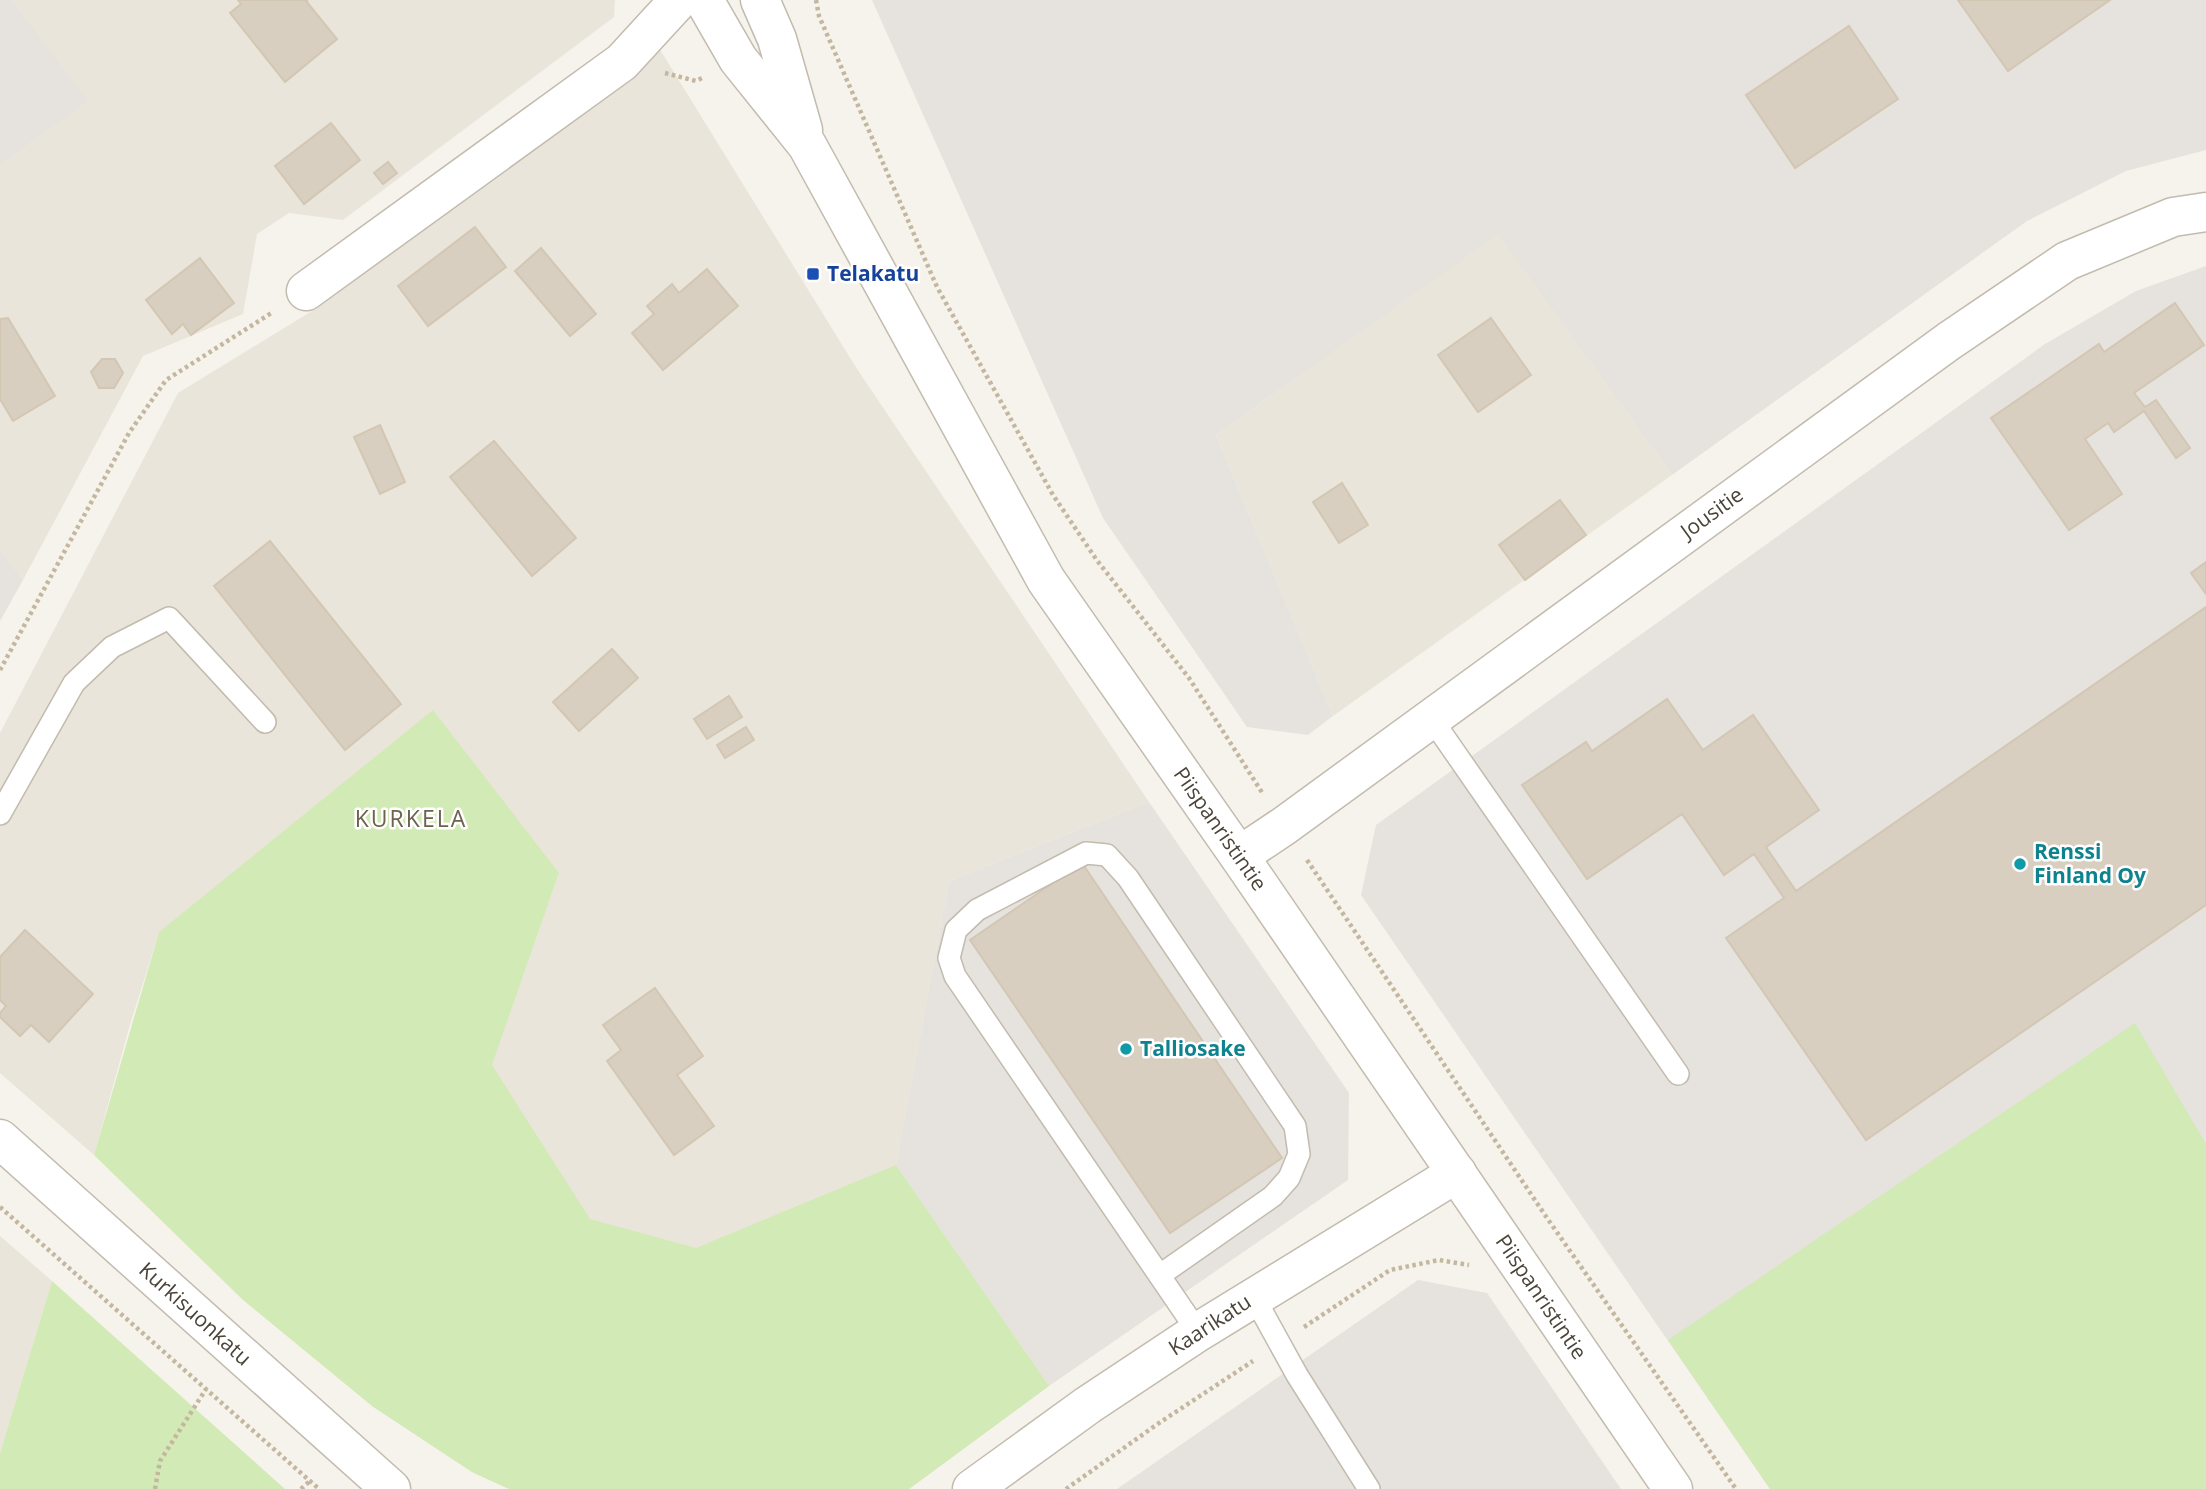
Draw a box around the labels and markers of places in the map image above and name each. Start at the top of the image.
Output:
place label: Telakatu [827,259,919,287]
marker: Telakatu [805,266,821,282]
place label: Renssi Finland Oy [2034,837,2146,889]
marker: Renssi Finland Oy [2012,856,2028,872]
place label: Talliosake [1140,1034,1246,1062]
marker: Talliosake [1118,1041,1134,1057]

